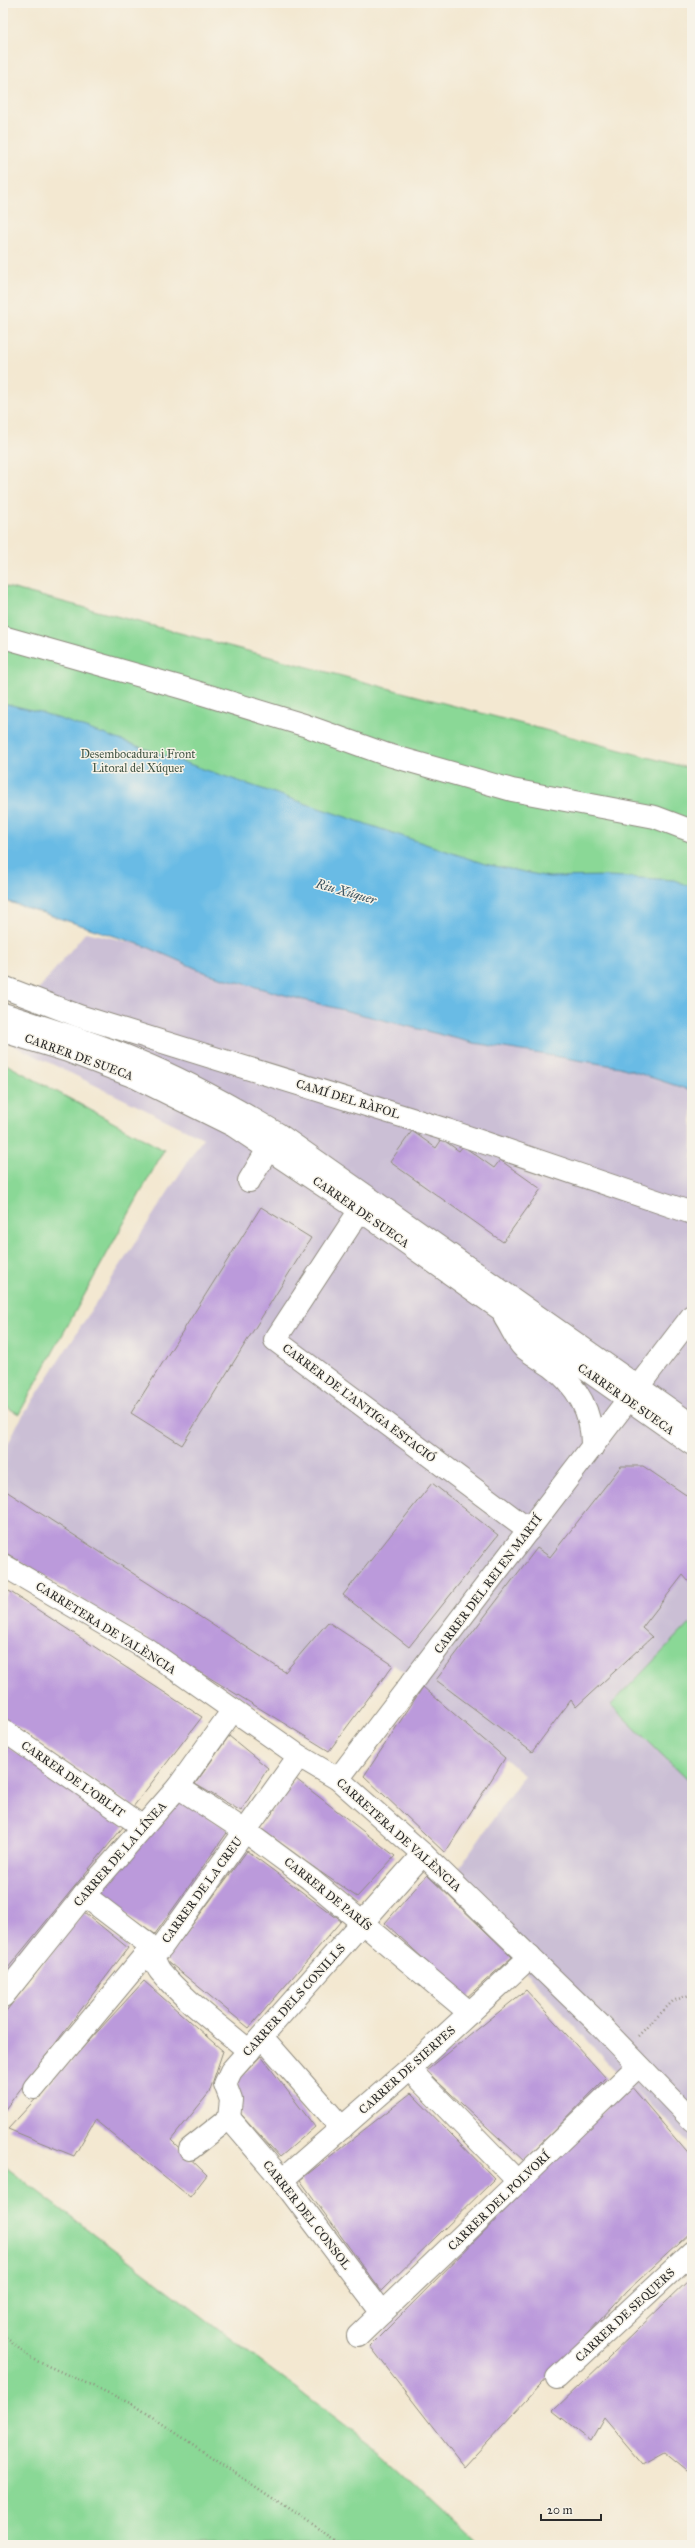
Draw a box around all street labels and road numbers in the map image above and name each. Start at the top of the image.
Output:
street label: CARRER DE SUECA [23,1031,135,1083]
street label: CAMÍ DEL RÀFOL [294,1075,402,1122]
street label: CARRER DE SUECA [310,1173,412,1251]
street label: CARRER DE L'ANTIGA ESTACIÓ [280,1339,440,1465]
street label: CARRER DE SUECA [575,1360,677,1438]
street label: CARRER DEL REI EN MARTÍ [430,1510,545,1656]
street label: CARRETERA DE VALÈNCIA [33,1577,180,1677]
street label: CARRER DE L'OBLIT [19,1738,127,1820]
street label: CARRETERA DE VALÈNCIA [334,1774,466,1895]
street label: CARRER DE LA LÍNEA [69,1798,169,1909]
street label: CARRER DE LA CREU [159,1834,246,1946]
street label: CARRER DE PARÍS [281,1853,376,1934]
street label: CARRER DELS CONILLS [240,1941,348,2059]
street label: CARRER DE SIERPES [356,2023,458,2117]
street label: CARRER DEL POLVORÍ [444,2147,554,2253]
street label: CARRER DEL CONSOL [260,2158,354,2272]
street label: CARRER DE SEQUERS [572,2265,678,2365]

